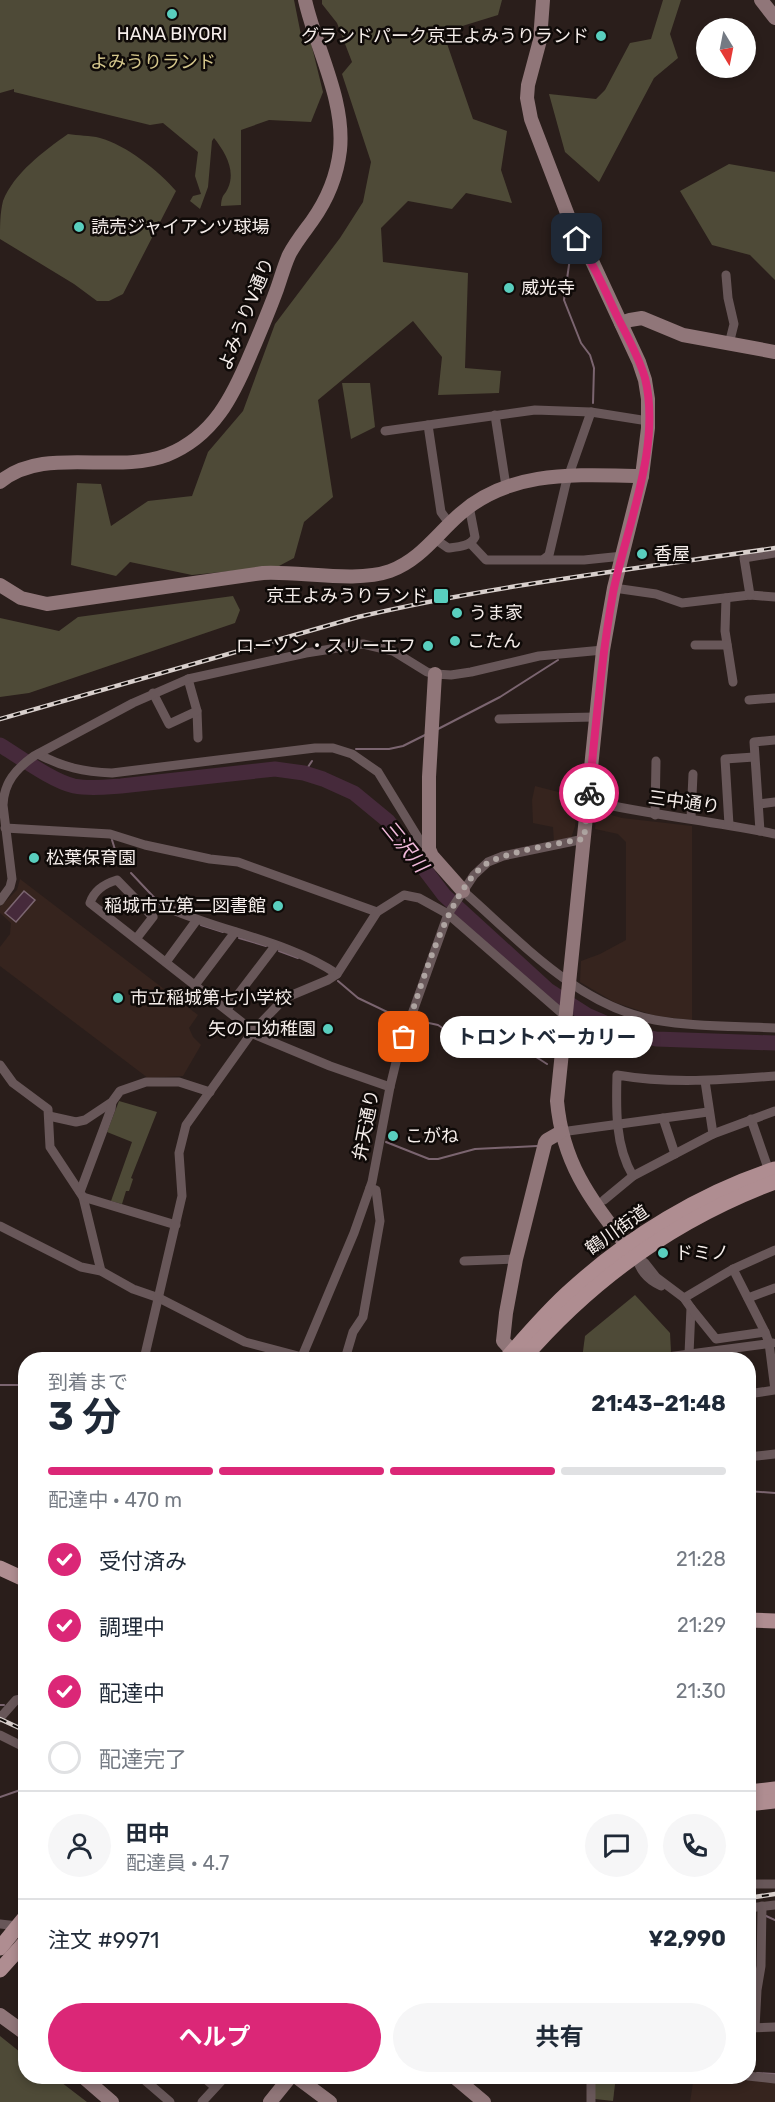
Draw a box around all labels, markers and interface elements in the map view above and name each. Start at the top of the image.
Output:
marker: HANA BIYORI [165,7,179,21]
north arrow [696,18,756,78]
map controls [696,18,756,78]
place label: HANA BIYORI [117,23,227,45]
place label: グランドパーク京王よみうりランド [301,25,589,47]
marker: グランドパーク京王よみうりランド [594,29,608,43]
park label: よみうりランド [90,51,216,73]
pin [551,213,602,264]
place label: 読売ジャイアンツ球場 [91,216,269,238]
marker: 読売ジャイアンツ球場 [72,220,86,234]
icon: home [560,222,593,255]
street label: よみうりV通り [213,254,279,374]
place label: 威光寺 [521,277,575,299]
marker: 威光寺 [502,281,516,295]
place label: 香屋 [654,543,690,565]
marker: 香屋 [635,547,649,561]
place label: 京王よみうりランド [266,585,428,607]
marker: 京王よみうりランド [432,587,450,605]
place label: うま家 [469,602,523,624]
marker: うま家 [450,606,464,620]
place label: こたん [467,630,521,652]
marker: こたん [448,634,462,648]
place label: ローソン・スリーエフ [236,635,416,657]
marker: ローソン・スリーエフ [421,639,435,653]
courier [559,763,619,823]
icon: bike [573,777,606,810]
street label: 三中通り [647,786,721,818]
water label: 三沢川 [377,815,434,878]
place label: 松葉保育園 [46,847,136,869]
marker: 松葉保育園 [27,851,41,865]
place label: 稲城市立第二図書館 [104,895,266,917]
marker: 稲城市立第二図書館 [271,899,285,913]
place label: 市立稲城第七小学校 [130,987,292,1009]
marker: 市立稲城第七小学校 [111,991,125,1005]
pin [378,1011,429,1062]
callout: トロントベーカリー [440,1016,653,1058]
place label: 矢の口幼稚園 [208,1018,316,1040]
icon: bag [387,1020,420,1053]
marker: 矢の口幼稚園 [321,1022,335,1036]
text: トロントベーカリー [457,1025,637,1049]
street label: 弁天通り [348,1088,384,1162]
place label: こがね [405,1125,459,1147]
marker: こがね [386,1129,400,1143]
street label: 鶴川街道 [581,1200,653,1260]
place label: ドミノ [675,1242,729,1264]
marker: ドミノ [656,1246,670,1260]
text: 到着まで [48,1370,128,1394]
text: 21:43–21:48 [591,1390,726,1417]
text: 3 分 [48,1394,121,1440]
text: 配達中 · 470 m [48,1488,182,1512]
icon: check [48,1543,81,1576]
text: 21:28 [676,1547,726,1571]
text: 受付済み [99,1548,187,1575]
icon: check [48,1609,81,1642]
text: 21:29 [677,1613,726,1637]
text: 調理中 [99,1614,165,1641]
icon: check [48,1675,81,1708]
text: 21:30 [676,1679,726,1703]
text: 配達中 [99,1680,165,1707]
text: 配達完了 [99,1746,187,1773]
button: person [48,1814,111,1877]
button: chat [585,1814,648,1877]
button: phone [663,1814,726,1877]
text: 田中 [126,1820,170,1847]
text: 配達員 · 4.7 [126,1851,229,1875]
text: ¥2,990 [648,1925,726,1952]
text: 注文 #9971 [48,1927,160,1954]
button: ヘルプ [48,2003,381,2072]
button: 共有 [393,2003,726,2072]

